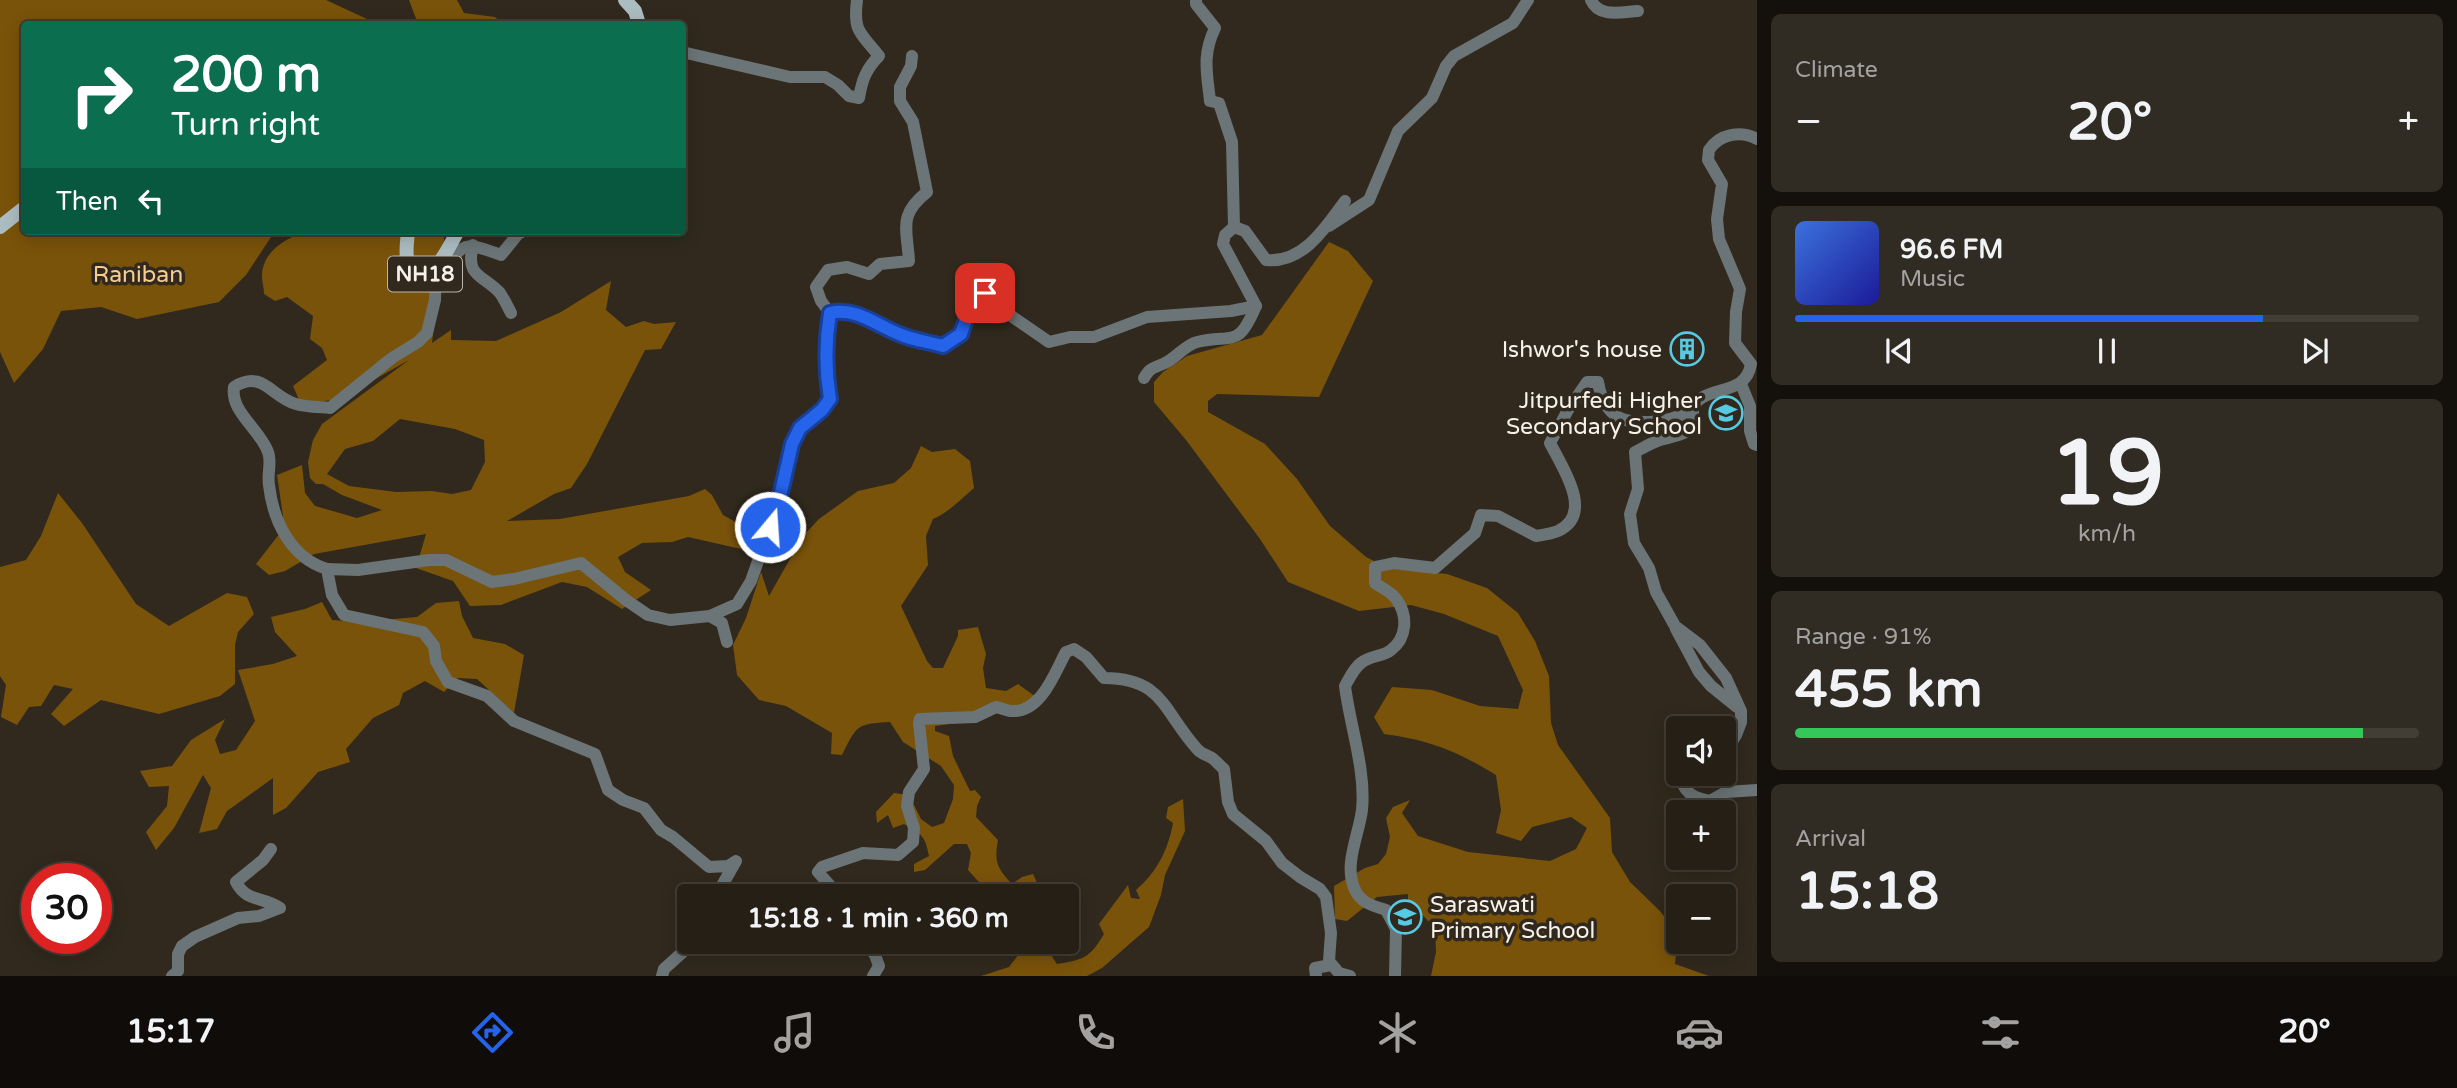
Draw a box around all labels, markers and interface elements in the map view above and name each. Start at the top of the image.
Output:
text: 200 m [171,46,321,105]
icon: right [56,49,147,140]
text: Climate [1795,56,1878,84]
text: 20° [2067,91,2152,154]
text: − [1795,99,1822,145]
text: + [2398,99,2419,145]
text: Turn right [171,106,320,144]
icon: left [132,182,170,220]
text: Then [56,186,118,217]
text: 96.6 FM [1900,234,2003,265]
road number: NH18 [388,256,462,292]
park label: Raniban [93,261,183,289]
pin [955,263,1015,323]
text: Music [1900,265,1965,293]
icon: arrive [966,274,1004,312]
building icon: Ishwor's house [1668,330,1706,368]
icon: previous [1880,332,1918,370]
icon: pause [2088,332,2126,370]
icon: next [2296,332,2334,370]
place label: Ishwor's house [1502,336,1662,364]
place label: Jitpurfedi Higher Secondary School [1506,387,1702,441]
school or university icon: Jitpurfedi Higher Secondary School [1707,394,1745,432]
text: 19 [2050,419,2164,529]
position arrow [733,490,807,564]
text: km/h [2078,520,2136,548]
text: Range · 91% [1795,623,1931,651]
text: 455 km [1795,658,1983,721]
map controls [1666,716,1736,954]
button: sound [1666,716,1736,786]
button: + [1666,800,1736,870]
text: Arrival [1795,825,1866,853]
text: 15:18 [1795,860,1939,923]
speed limit sign: 30 [21,863,112,954]
button: − [1666,884,1736,954]
place label: Saraswati Primary School [1430,891,1595,945]
school or university icon: Saraswati Primary School [1386,898,1424,936]
text: 15:18 · 1 min · 360 m [747,903,1009,934]
icon: directions [468,1008,517,1057]
icon: music [770,1008,819,1057]
icon: phone [1071,1008,1120,1057]
icon: climate [1373,1008,1422,1057]
icon: car [1675,1008,1724,1057]
icon: filters [1976,1008,2025,1057]
text: 15:17 [126,1013,215,1051]
text: 20° [2278,1013,2331,1051]

